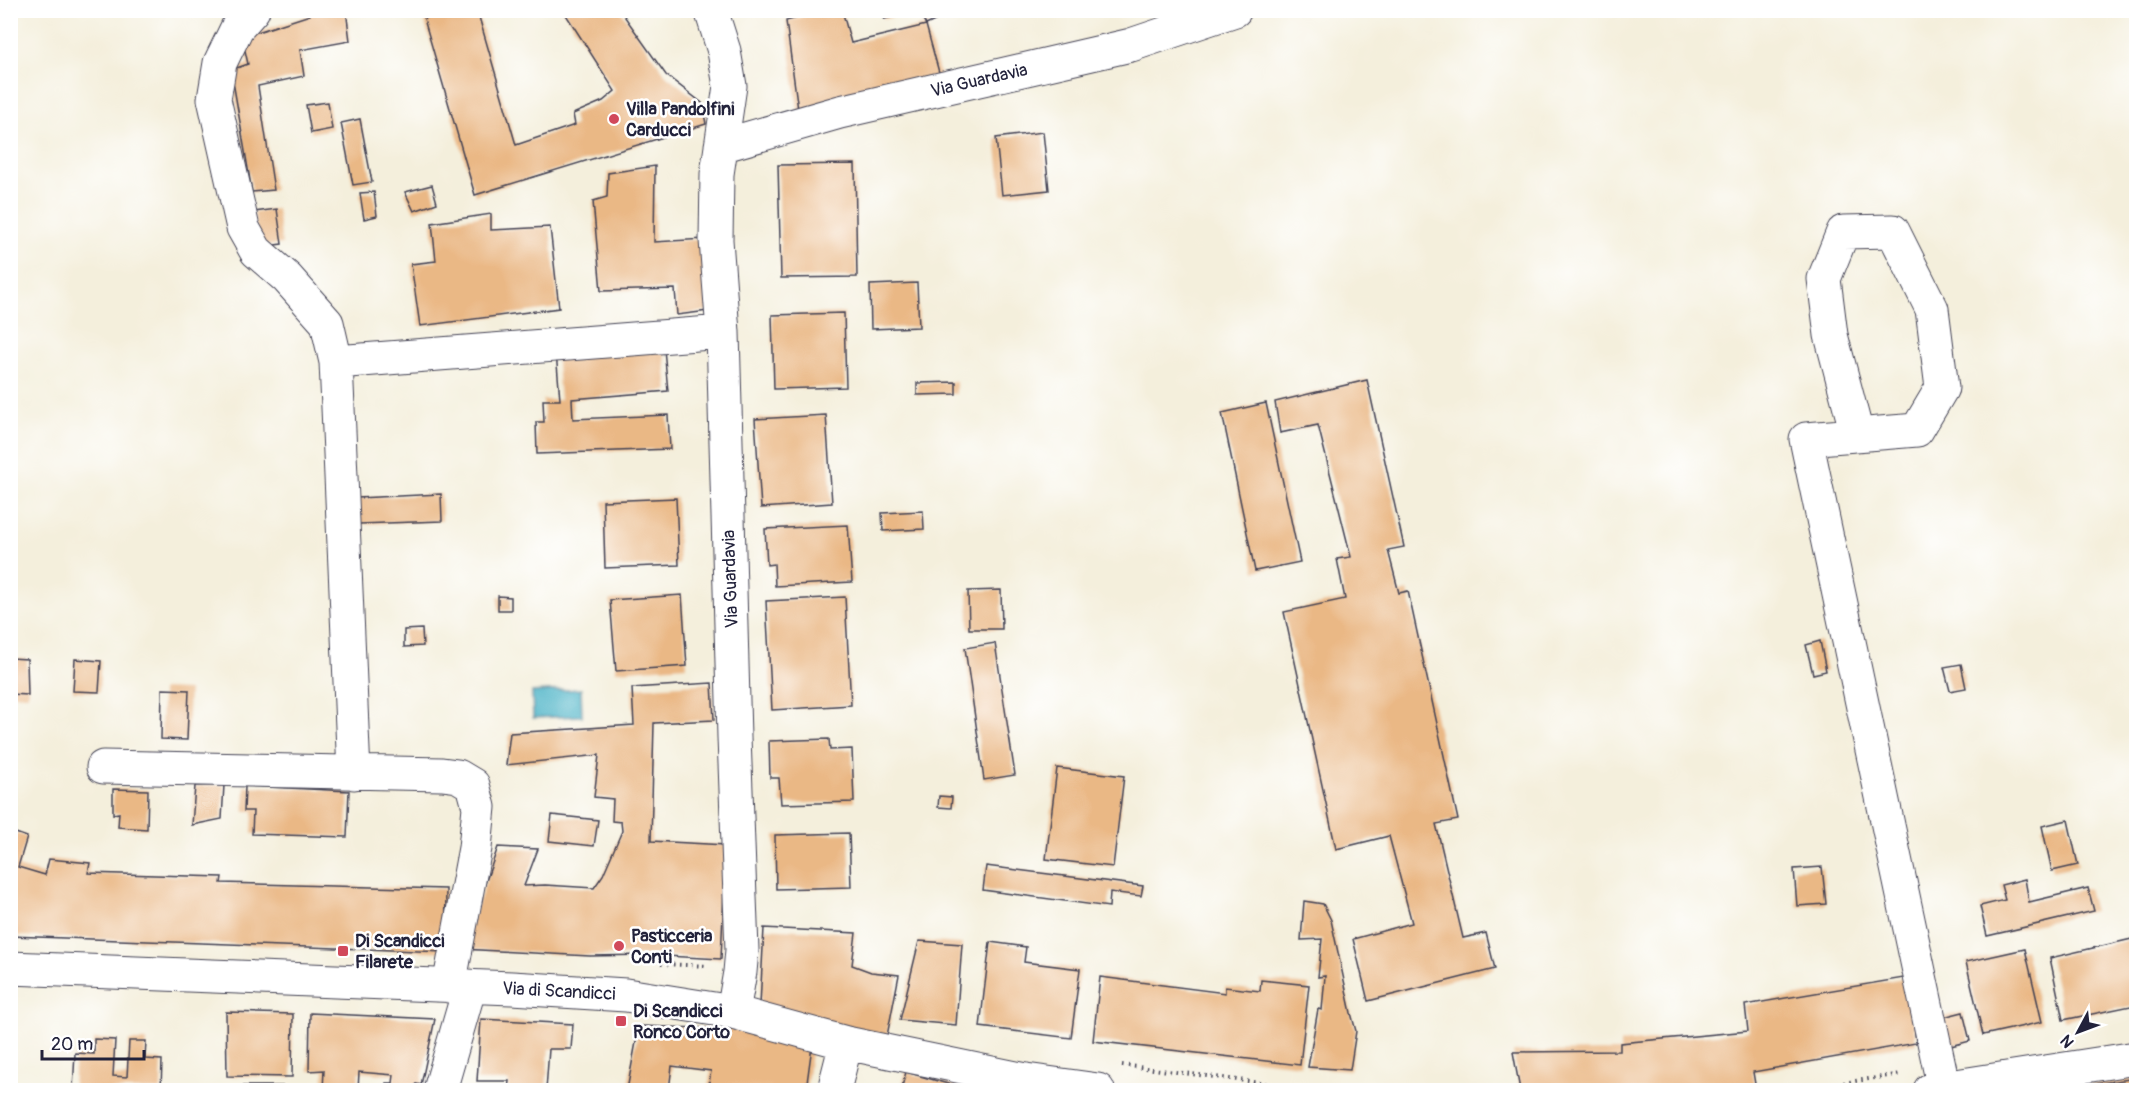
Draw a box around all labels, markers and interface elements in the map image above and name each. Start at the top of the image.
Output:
street label: Via Guardavia [929,58,1030,103]
place label: Villa Pandolfini Carducci [626,98,734,142]
marker: Villa Pandolfini Carducci [607,112,621,126]
street label: Via Guardavia [717,529,744,629]
place label: Pasticceria Conti [631,925,713,969]
place label: Di Scandicci Filarete [355,930,445,974]
marker: Pasticceria Conti [612,939,626,953]
marker: Di Scandicci Filarete [336,944,350,958]
street label: Via di Scandicci [502,977,616,1006]
place label: Di Scandicci Ronco Corto [633,1000,730,1044]
north arrow [2048,1002,2108,1062]
marker: Di Scandicci Ronco Corto [614,1014,628,1028]
scale bar [42,1023,144,1061]
text: N [2056,1030,2079,1052]
text: 20 m [51,1033,93,1056]

